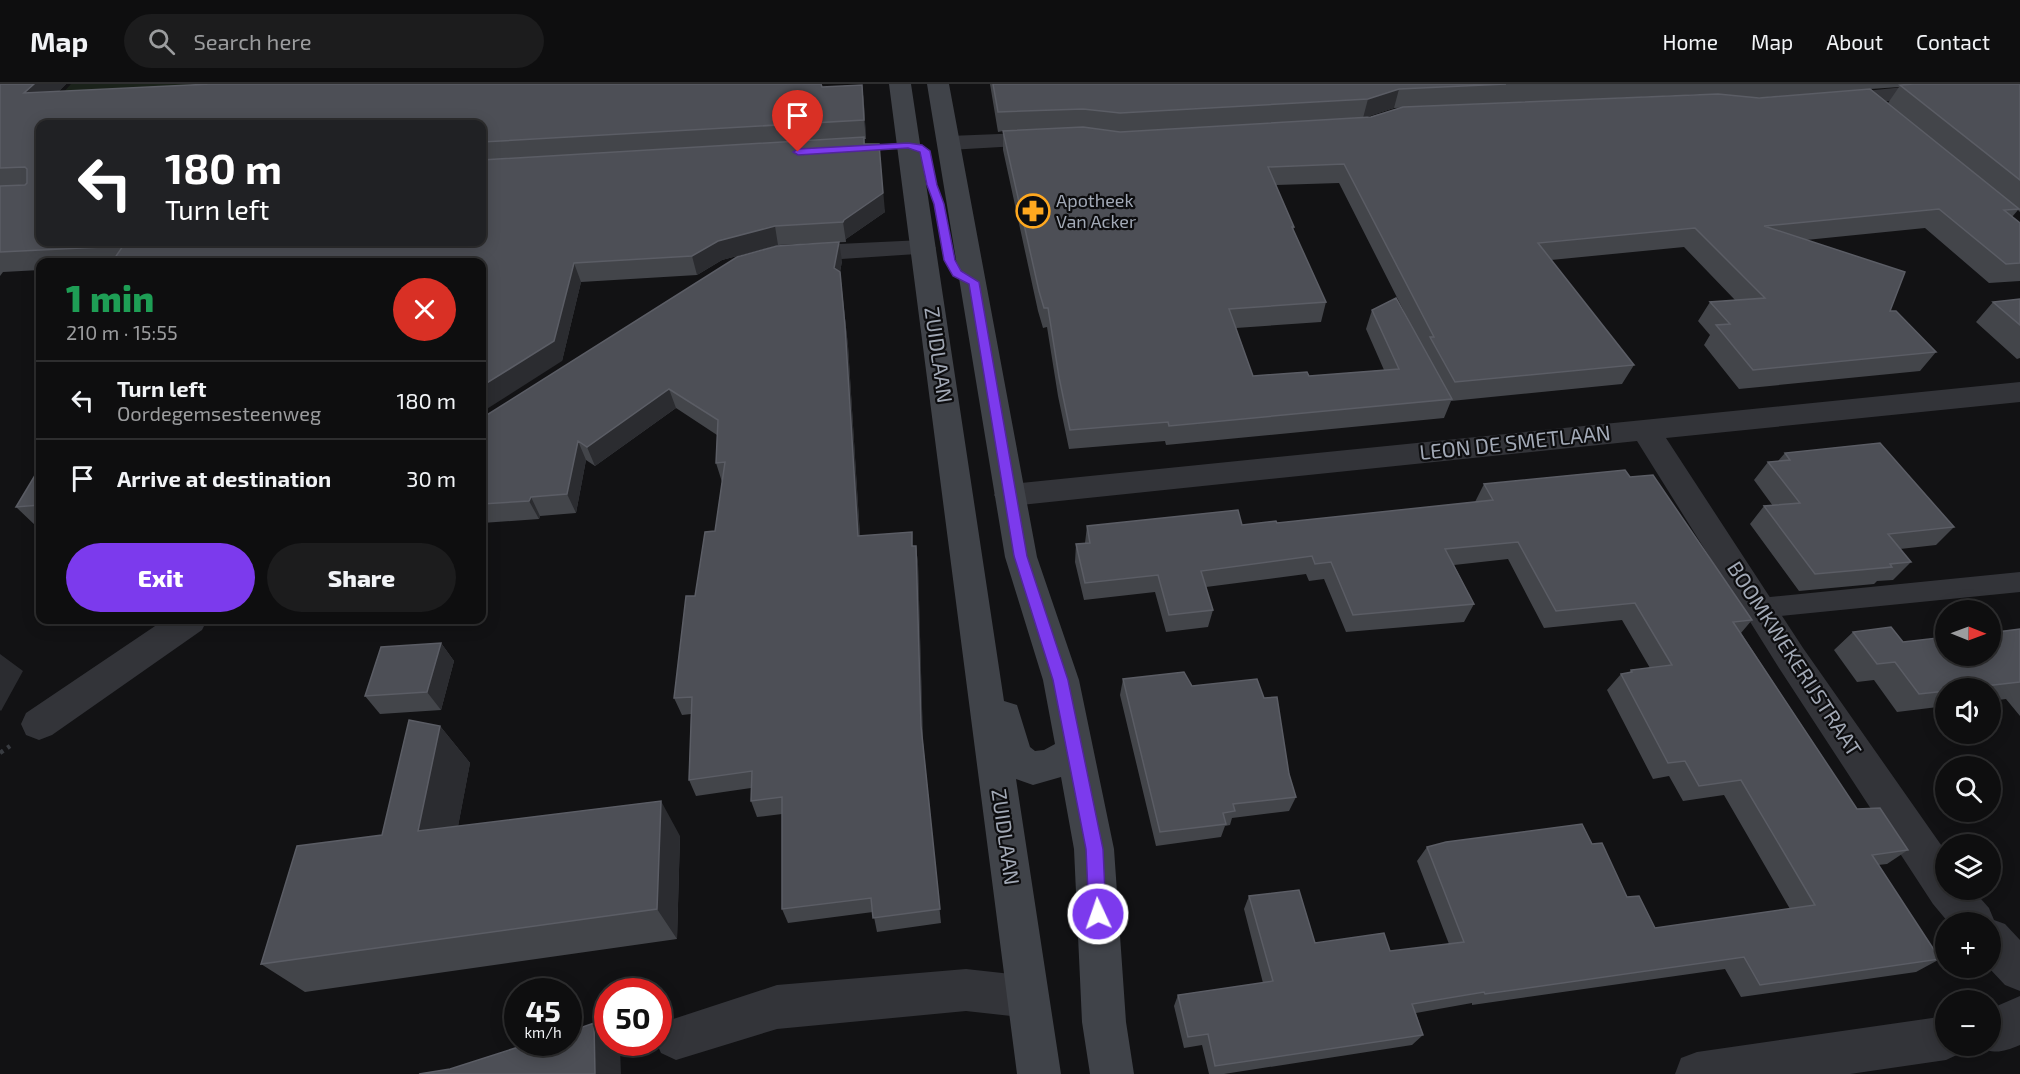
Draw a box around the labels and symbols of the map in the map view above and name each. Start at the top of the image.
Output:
pin [772,90,823,152]
place label: Apotheek Van Acker [1056,189,1136,232]
pharmacy icon: Apotheek Van Acker [1015,193,1051,229]
street label: ZUIDLAAN [920,305,959,405]
street label: LEON DE SMETLAAN [1418,419,1612,464]
street label: BOOMKWEKERIJSTRAAT [1723,556,1868,760]
north arrow [1935,600,2001,666]
street label: ZUIDLAAN [987,787,1026,887]
position arrow [1066,882,1130,946]
speed limit sign: 50 [594,978,672,1056]

